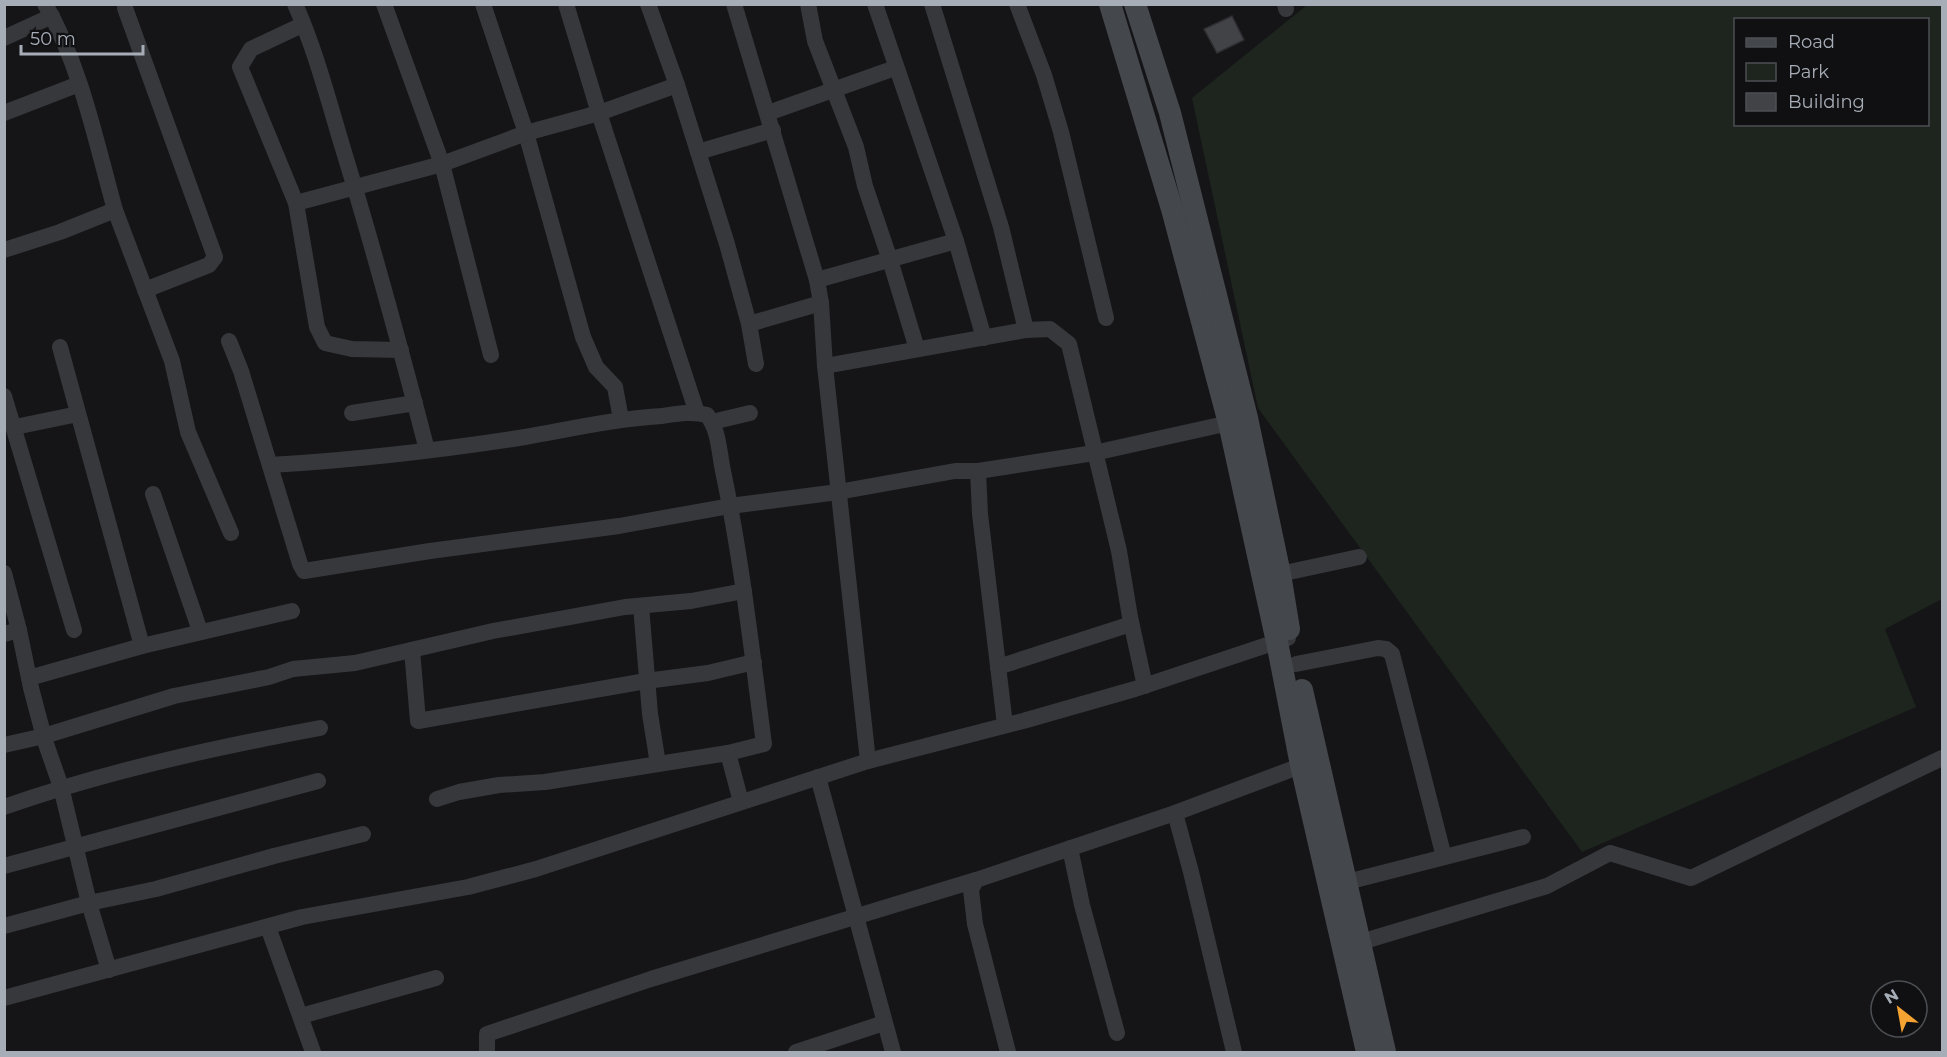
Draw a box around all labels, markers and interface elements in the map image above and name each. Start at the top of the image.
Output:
scale bar [21,18,142,56]
legend [1734,18,1929,126]
text: 50 m [30,28,76,50]
text: Road [1788,31,1835,53]
text: Park [1788,61,1829,83]
text: Building [1788,91,1865,113]
north arrow [1869,979,1929,1039]
text: N [1881,985,1902,1008]

